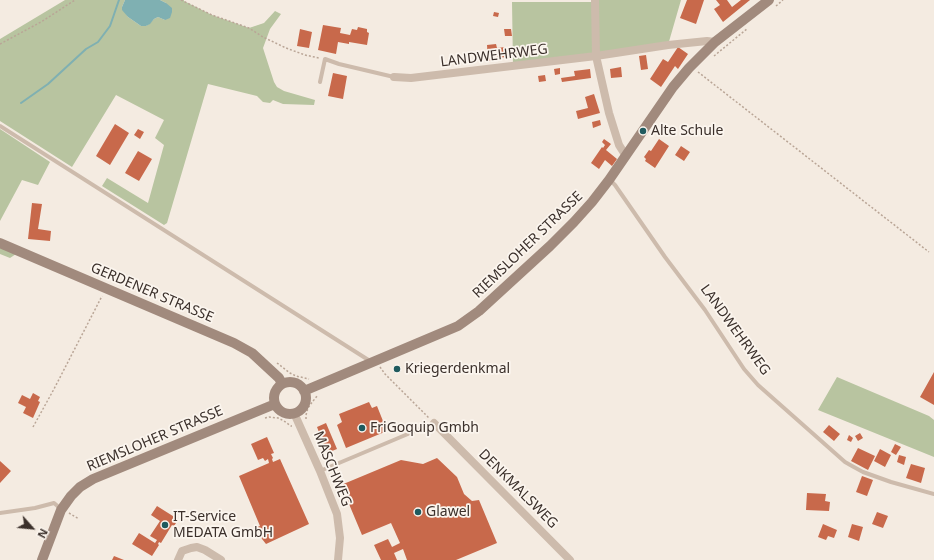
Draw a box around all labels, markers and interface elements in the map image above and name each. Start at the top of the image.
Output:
street label: LANDWEHRWEG [439,41,549,71]
place label: Alte Schule [651,123,723,139]
marker: Alte Schule [638,126,648,136]
street label: RIEMSLOHER STRASSE [470,188,586,302]
street label: GERDENER STRASSE [88,260,216,326]
street label: LANDWEHRWEG [696,281,774,379]
place label: Kriegerdenkmal [405,361,510,377]
marker: Kriegerdenkmal [392,364,402,374]
street label: RIEMSLOHER STRASSE [84,403,226,475]
place label: FriGoquip Gmbh [370,420,479,436]
marker: FriGoquip Gmbh [357,423,367,433]
street label: MASCHWEG [309,429,355,509]
street label: DENKMALSWEG [475,446,561,532]
place label: Glawel [426,504,470,520]
marker: Glawel [413,507,423,517]
north arrow [12,508,52,548]
place label: IT-Service MEDATA GmbH [173,509,273,542]
marker: IT-Service MEDATA GmbH [160,520,170,530]
text: N [34,526,52,541]

